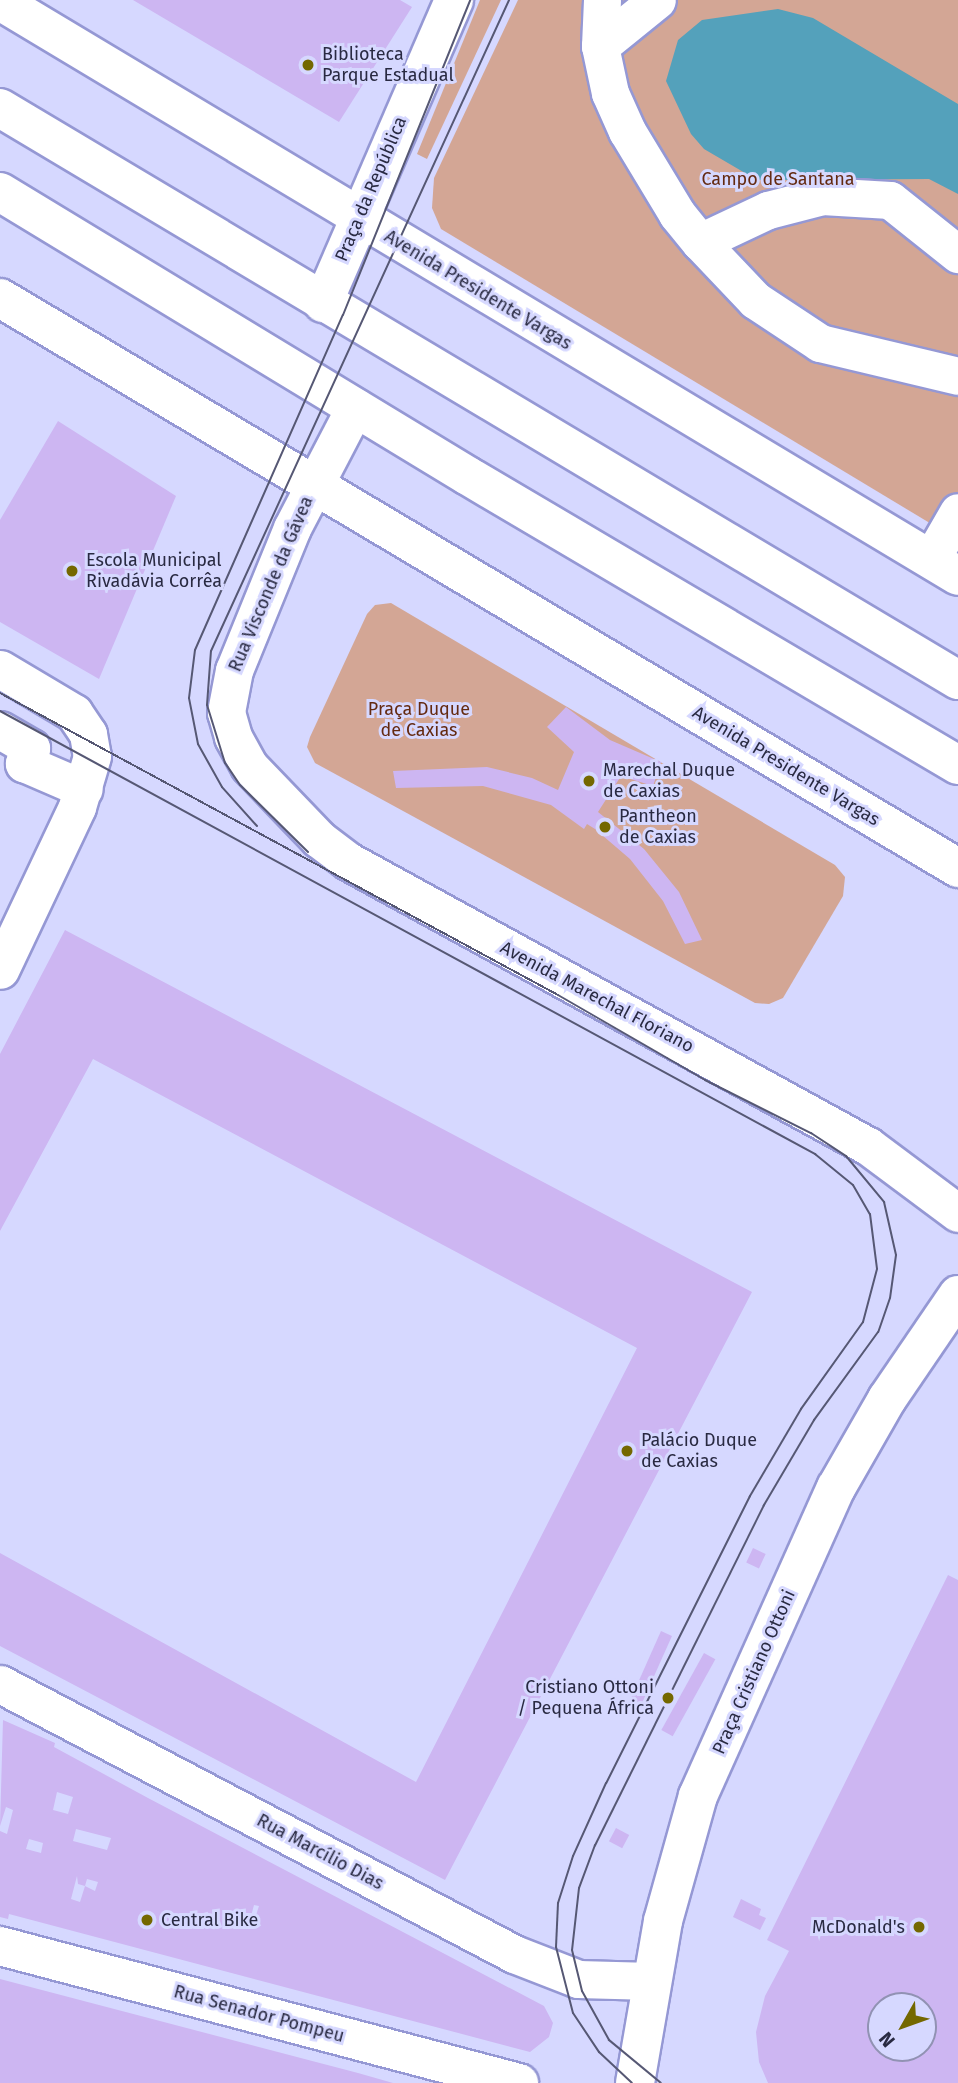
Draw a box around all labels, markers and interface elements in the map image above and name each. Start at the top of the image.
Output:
place label: Biblioteca Parque Estadual [322,44,454,86]
marker: Biblioteca Parque Estadual [300,57,316,73]
street label: Praça da República [331,113,411,265]
park label: Campo de Santana [701,168,855,190]
street label: Avenida Presidente Vargas [381,226,575,354]
street label: Rua Visconde da Gávea [224,493,318,675]
place label: Escola Municipal Rivadávia Corrêa [86,550,222,592]
marker: Escola Municipal Rivadávia Corrêa [64,563,80,579]
park label: Praça Duque de Caxias [368,699,470,742]
street label: Avenida Presidente Vargas [689,702,883,830]
place label: Marechal Duque de Caxias [603,760,735,802]
marker: Marechal Duque de Caxias [581,773,597,789]
place label: Pantheon de Caxias [619,806,697,848]
marker: Pantheon de Caxias [597,819,613,835]
street label: Avenida Marechal Floriano [497,937,697,1057]
place label: Palácio Duque de Caxias [641,1430,757,1472]
marker: Palácio Duque de Caxias [619,1443,635,1459]
street label: Praça Cristiano Ottoni [708,1586,800,1758]
place label: Cristiano Ottoni / Pequena África [517,1677,654,1720]
marker: Cristiano Ottoni / Pequena África [660,1690,676,1706]
street label: Rua Marcílio Dias [253,1810,387,1894]
place label: Central Bike [161,1909,258,1931]
marker: Central Bike [139,1912,155,1928]
place label: McDonald's [812,1916,905,1938]
marker: McDonald's [911,1919,927,1935]
street label: Rua Senador Pompeu [171,1981,347,2047]
north arrow [867,1992,937,2062]
text: N [874,2027,900,2052]

